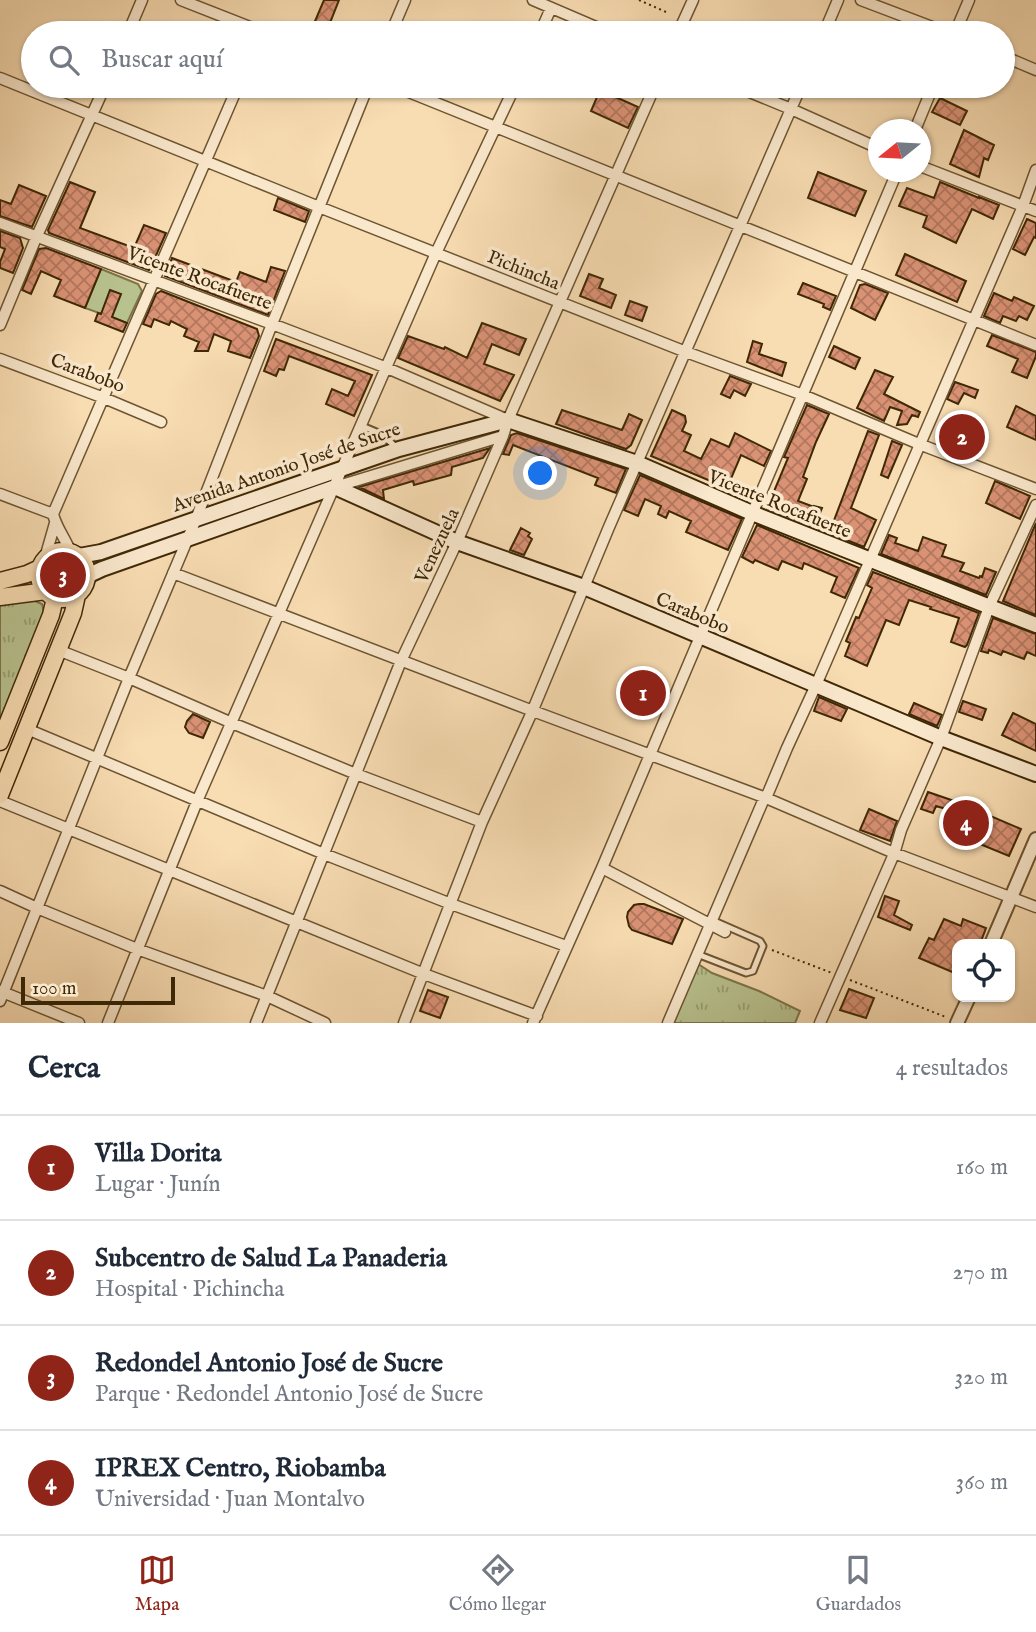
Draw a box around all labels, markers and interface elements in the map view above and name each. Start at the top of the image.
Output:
search box [21,21,1015,98]
icon: search [45,41,83,79]
text: Buscar aquí [101,43,223,76]
north arrow [868,119,931,182]
street label: Vicente Rocafuerte [123,241,275,316]
street label: Pichincha [484,246,564,296]
street label: Carabobo [47,349,128,399]
pin: 2 [939,411,985,463]
street label: Avenida Antonio José de Sucre [169,417,404,519]
your location [523,456,557,490]
street label: Vicente Rocafuerte [703,465,855,545]
street label: Venezuela [410,504,466,588]
pin: 3 [40,549,86,601]
street label: Carabobo [652,588,733,640]
pin: 1 [620,667,666,719]
pin: 4 [943,797,989,849]
map controls [952,939,1015,1002]
button: locate [952,939,1015,1002]
scale bar [21,974,175,1006]
text: 100 m [32,977,76,1001]
text: Cerca [28,1050,100,1088]
text: 4 resultados [896,1054,1008,1083]
text: Villa Dorita [95,1137,222,1170]
text: 1 [47,1153,55,1182]
text: 160 m [956,1153,1008,1182]
text: Lugar · Junín [95,1170,221,1199]
text: Subcentro de Salud La Panaderia [95,1242,447,1275]
text: 2 [46,1258,56,1287]
text: 270 m [953,1258,1008,1287]
text: Hospital · Pichincha [95,1275,285,1304]
text: Redondel Antonio José de Sucre [95,1347,443,1380]
text: 3 [47,1363,55,1392]
text: 320 m [955,1363,1008,1392]
text: Parque · Redondel Antonio José de Sucre [95,1380,483,1409]
text: IPREX Centro, Riobamba [95,1452,386,1485]
text: 4 [45,1468,57,1497]
text: 360 m [956,1468,1008,1497]
text: Universidad · Juan Montalvo [95,1485,365,1514]
tab: Mapa [135,1551,179,1617]
tab: Cómo llegar [449,1551,546,1617]
tab: Guardados [816,1551,901,1617]

